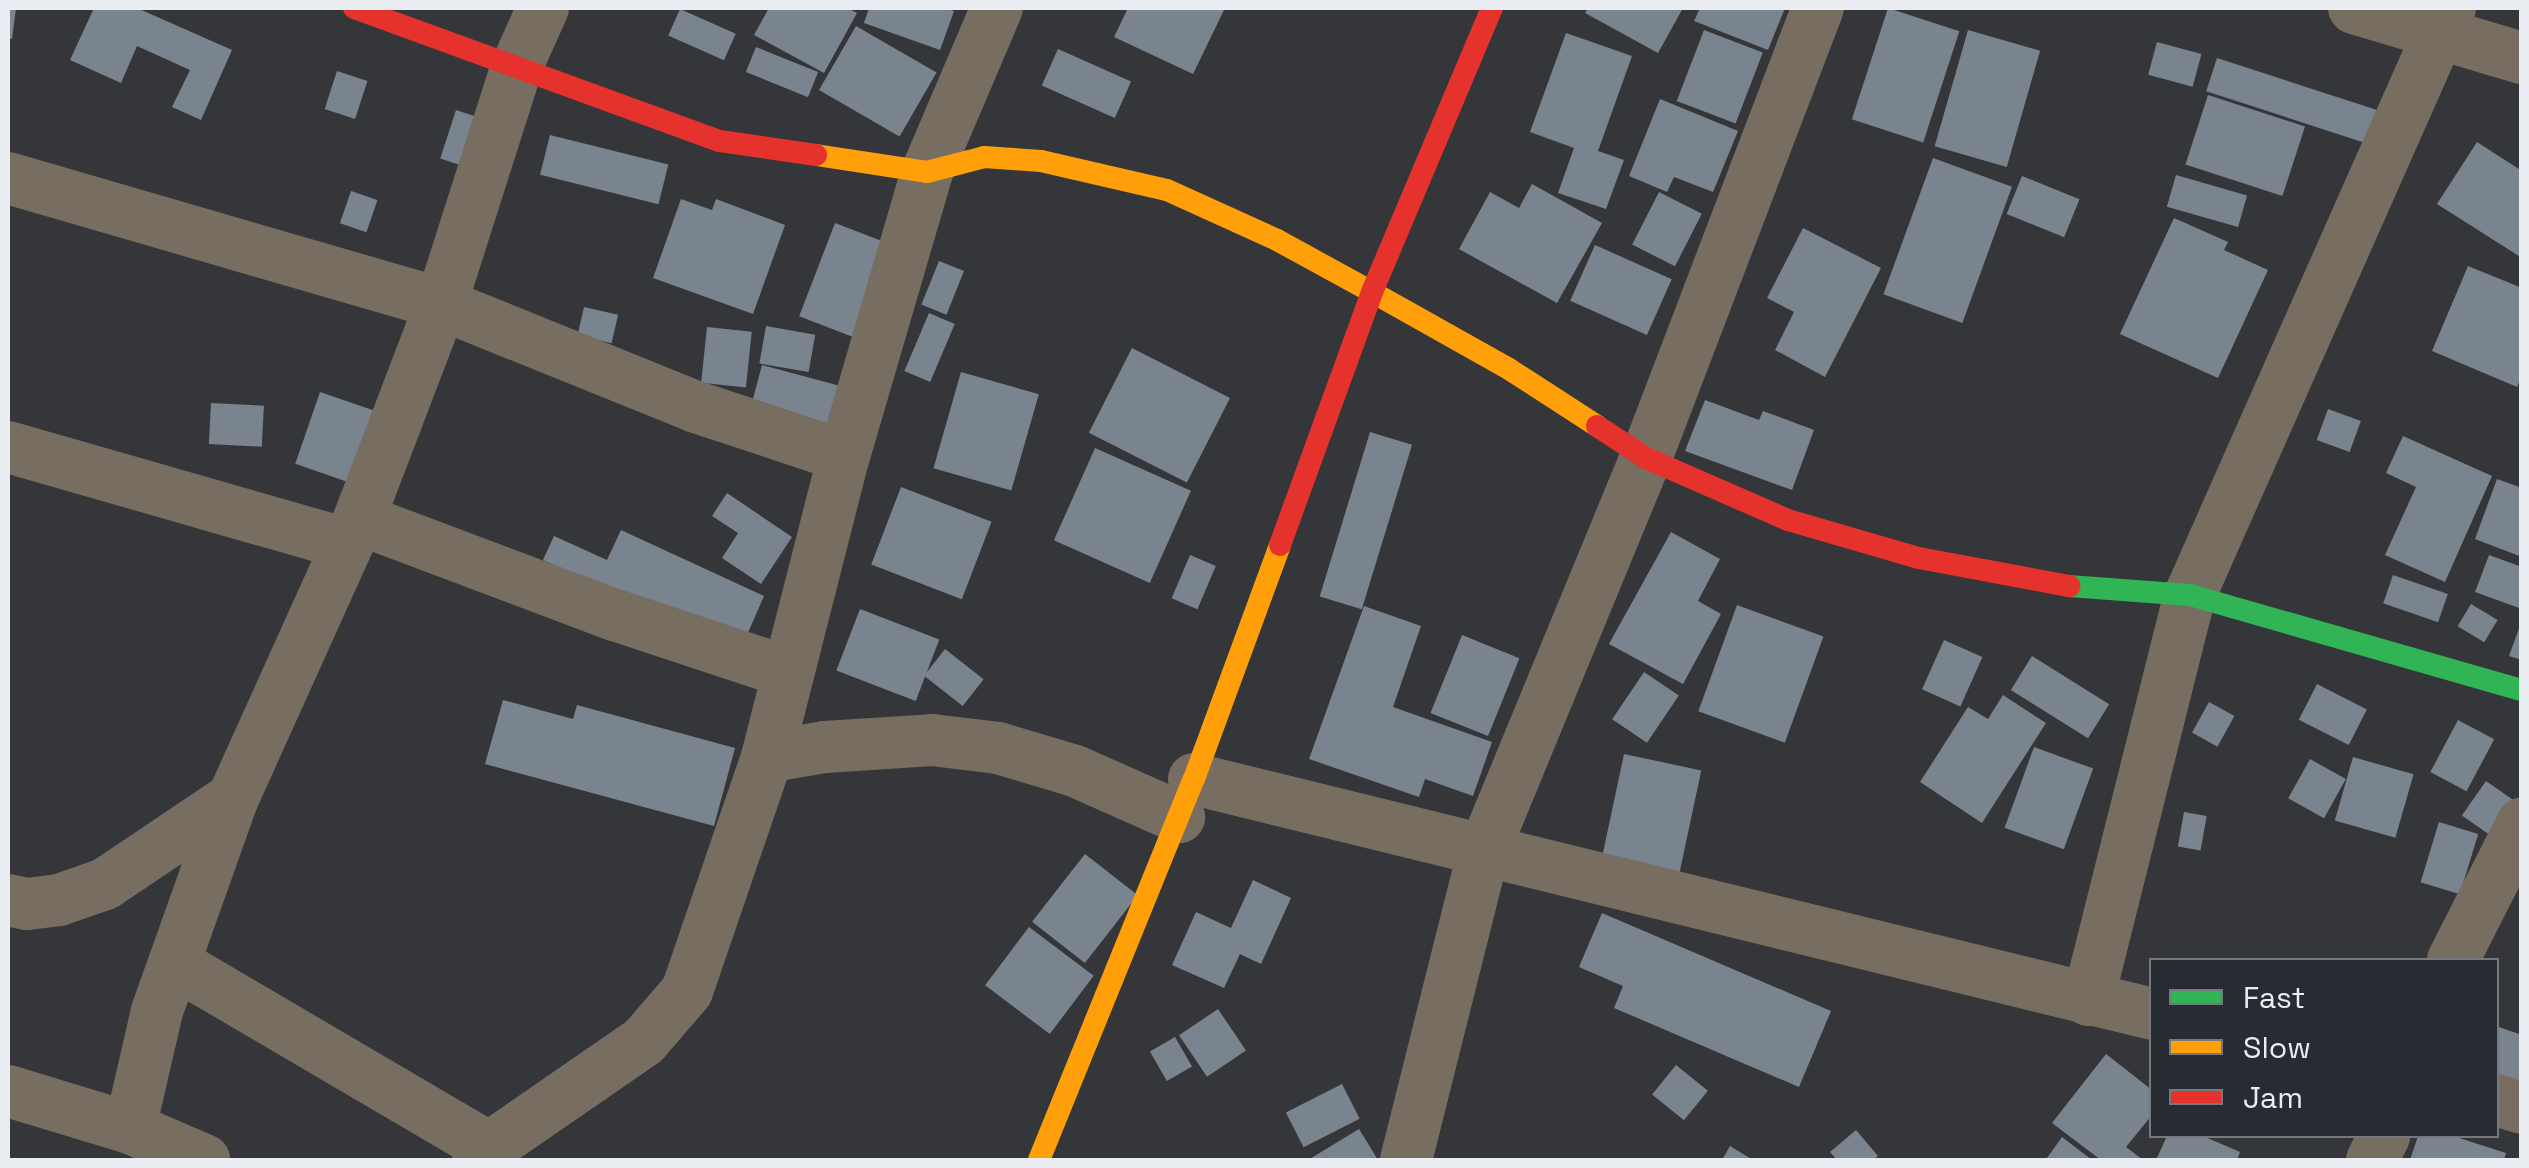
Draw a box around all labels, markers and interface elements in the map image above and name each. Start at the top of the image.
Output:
legend [2149,958,2499,1138]
text: Fast [2243,978,2305,1017]
text: Slow [2243,1028,2311,1067]
text: Jam [2243,1078,2303,1117]

